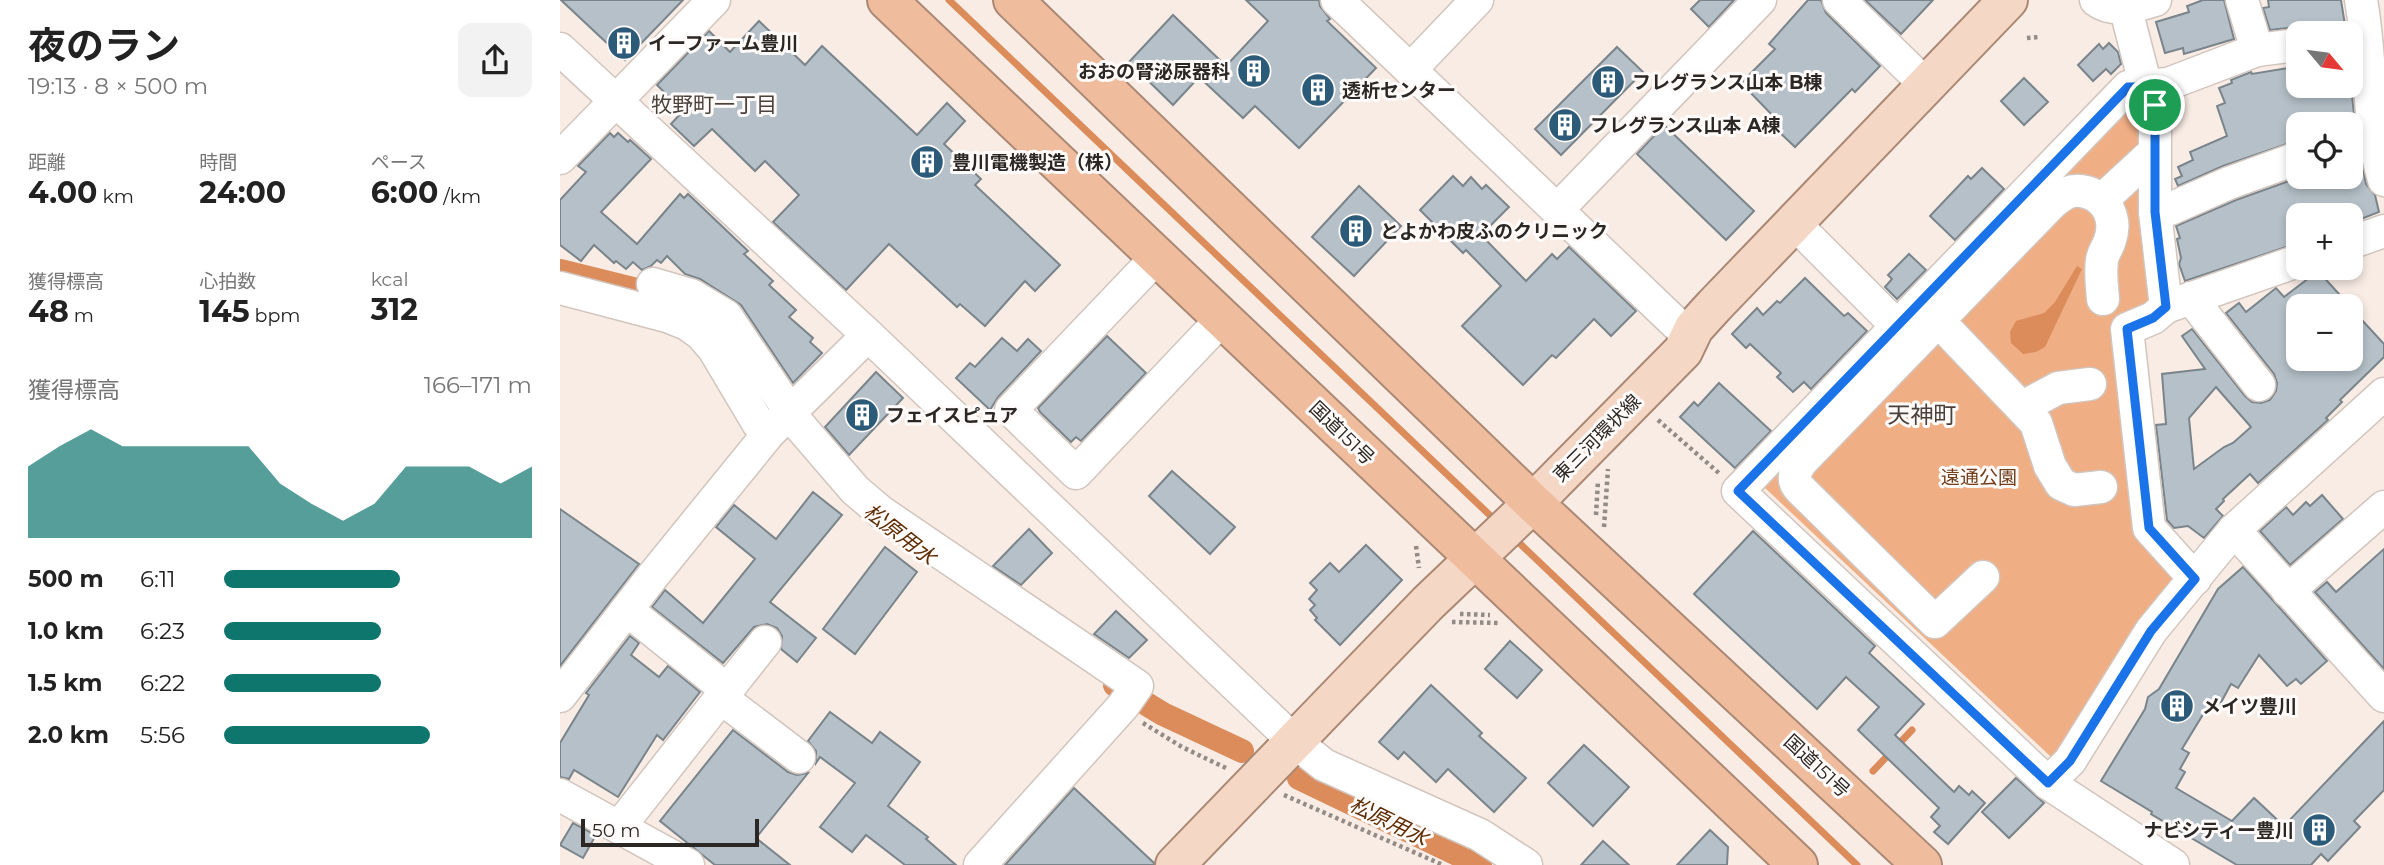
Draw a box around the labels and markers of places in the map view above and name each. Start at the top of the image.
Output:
building icon: イーファーム豊川 [605,24,643,62]
place label: イーファーム豊川 [648,32,798,55]
building icon: おおの腎泌尿器科 [1235,52,1273,90]
place label: おおの腎泌尿器科 [1078,60,1230,83]
building icon: フレグランス山本 B棟 [1589,63,1627,101]
building icon: 透析センター [1299,71,1337,109]
place label: フレグランス山本 B棟 [1632,71,1823,94]
pin [2125,75,2185,135]
place label: 透析センター [1342,79,1456,102]
building icon: フレグランス山本 A棟 [1546,106,1584,144]
place label: フレグランス山本 A棟 [1590,114,1781,137]
building icon: 豊川電機製造（株） [908,143,946,181]
place label: 豊川電機製造（株） [952,151,1123,174]
building icon: とよかわ皮ふのクリニック [1337,212,1375,250]
place label: とよかわ皮ふのクリニック [1380,220,1608,243]
building icon: フェイスピュア [843,396,881,434]
place label: フェイスピュア [886,404,1018,427]
building icon: メイツ豊川 [2158,687,2196,725]
place label: メイツ豊川 [2202,695,2297,718]
building icon: ナビシティー豊川 [2300,811,2338,849]
place label: ナビシティー豊川 [2143,819,2294,842]

